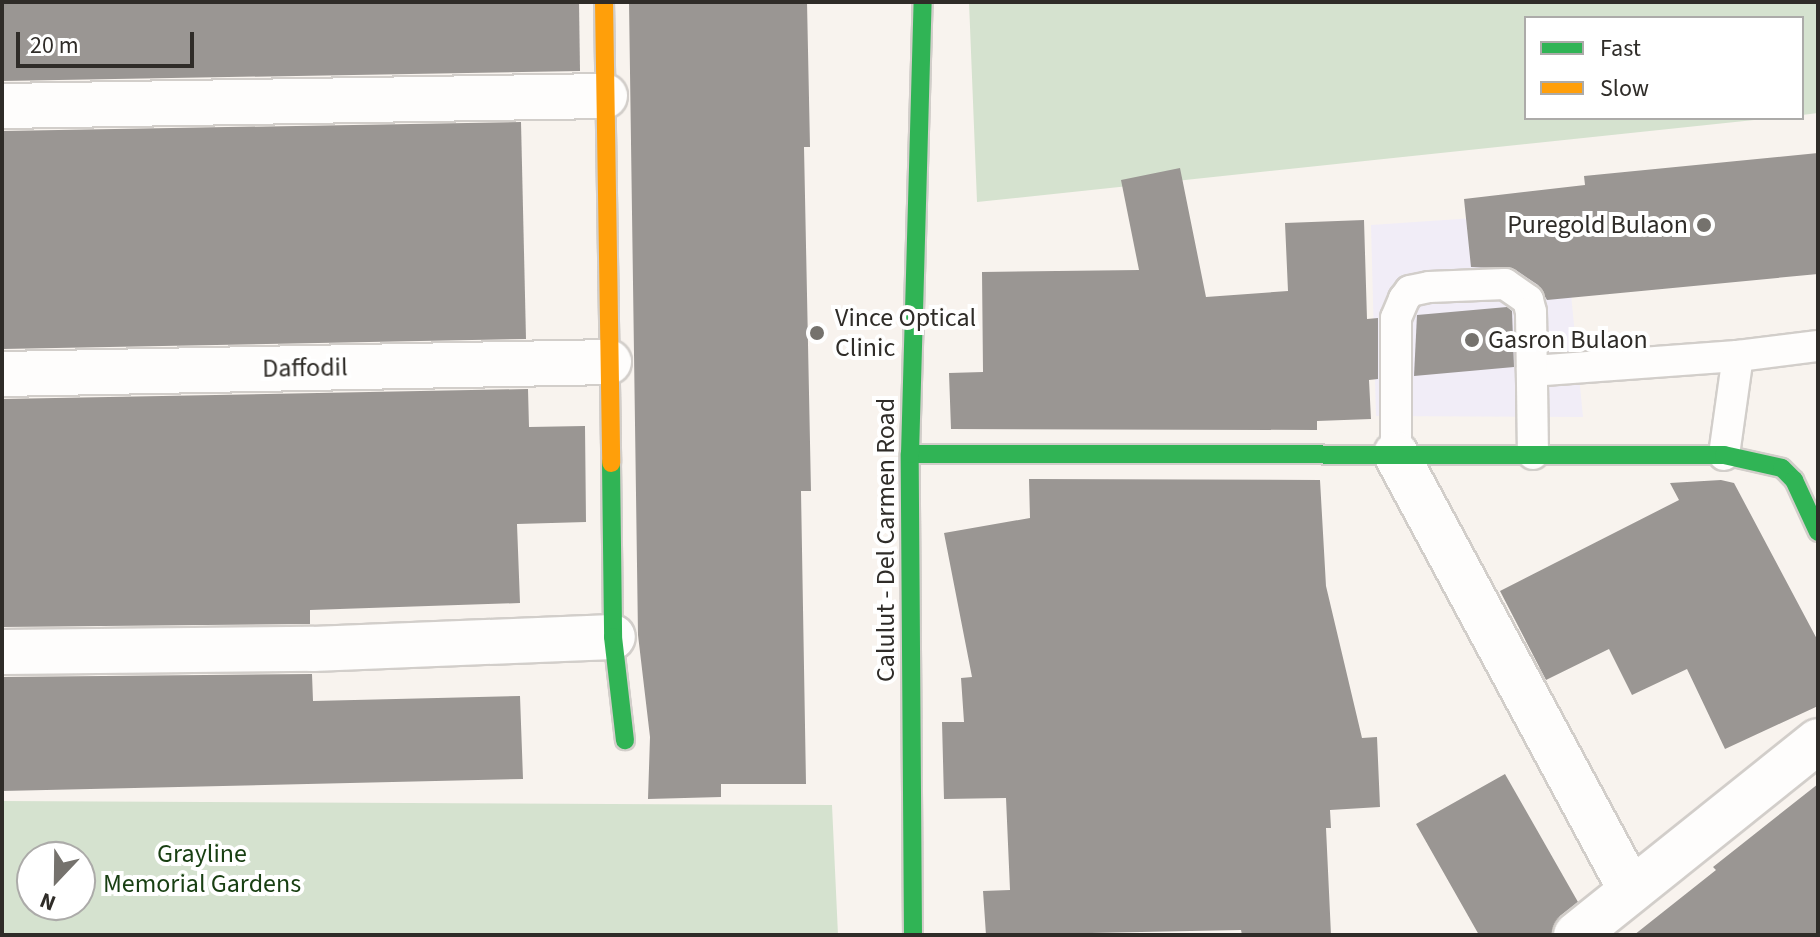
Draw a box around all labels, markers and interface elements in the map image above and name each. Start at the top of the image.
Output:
scale bar [20,16,198,66]
legend [1524,16,1804,120]
text: 20 m [30,28,79,63]
text: Fast [1600,31,1641,66]
text: Slow [1600,71,1649,106]
place label: Puregold Bulaon [1507,209,1688,241]
marker: Puregold Bulaon [1695,216,1713,234]
place label: Vince Optical Clinic [835,302,976,364]
marker: Vince Optical Clinic [806,322,828,344]
place label: Gasron Bulaon [1488,324,1648,356]
marker: Gasron Bulaon [1463,331,1481,349]
street label: Daffodil [262,352,348,384]
street label: Calulut - Del Carmen Road [870,398,902,682]
park label: Grayline Memorial Gardens [103,838,301,900]
north arrow [16,841,96,921]
text: N [35,884,61,919]

